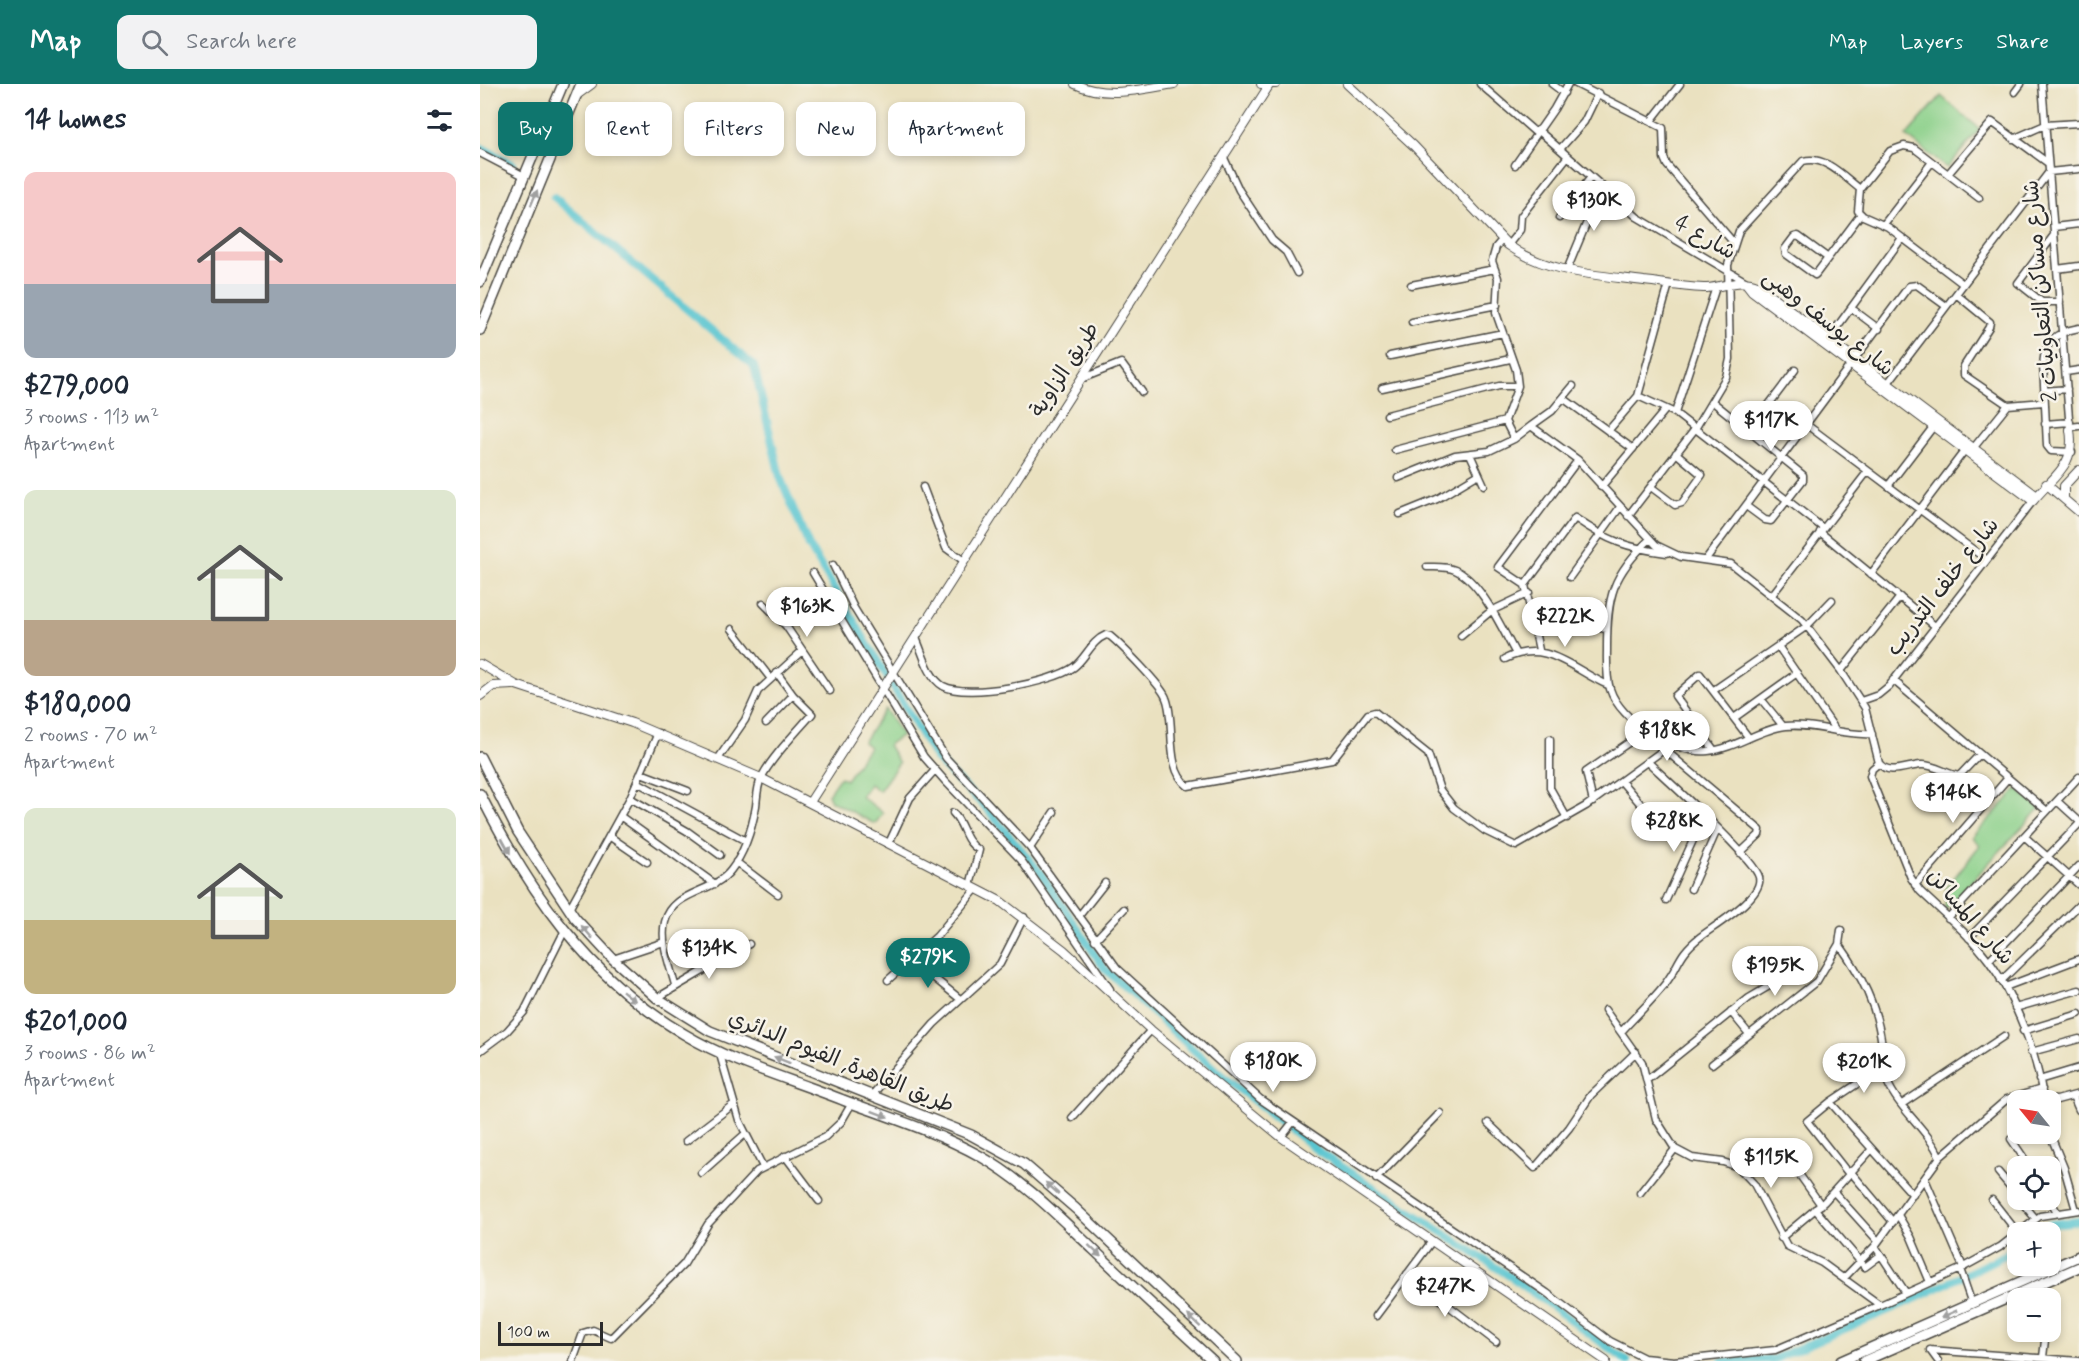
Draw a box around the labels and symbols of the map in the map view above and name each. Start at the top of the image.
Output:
street label: شارع مساكن التعاونيات 2 [2017,179,2065,403]
pin: $130K [1552,181,1636,232]
one-way arrow [529,189,539,207]
street label: شارع 4 [1669,209,1741,267]
street label: شارع يوسف وهبى [1757,263,1899,383]
street label: طريق الزاوية [1024,317,1106,423]
pin: $117K [1729,401,1813,452]
street label: شارع خلف التدريب [1880,512,2006,662]
pin: $163K [765,587,849,638]
pin: $222K [1523,597,1607,648]
pin: $188K [1625,711,1709,762]
pin: $146K [1911,773,1995,824]
pin: $288K [1632,802,1716,853]
one-way arrow [501,838,511,855]
street label: شارع المساكن [1920,863,2020,971]
one-way arrow [580,924,594,939]
pin: $134K [667,929,751,980]
pin: $279K [886,938,970,989]
pin: $195K [1733,946,1817,997]
one-way arrow [622,989,637,1001]
street label: طريق القاهرة, الفيوم الدائري [723,1004,958,1122]
pin: $180K [1231,1042,1315,1093]
pin: $201K [1822,1043,1906,1094]
one-way arrow [773,1055,791,1065]
north arrow [2007,1090,2061,1144]
one-way arrow [872,1109,890,1119]
pin: $115K [1729,1138,1813,1189]
one-way arrow [1045,1182,1060,1195]
one-way arrow [1088,1244,1102,1258]
pin: $247K [1403,1267,1487,1318]
one-way arrow [1940,1310,1958,1319]
one-way arrow [1187,1314,1202,1328]
scale bar [498,1319,603,1346]

